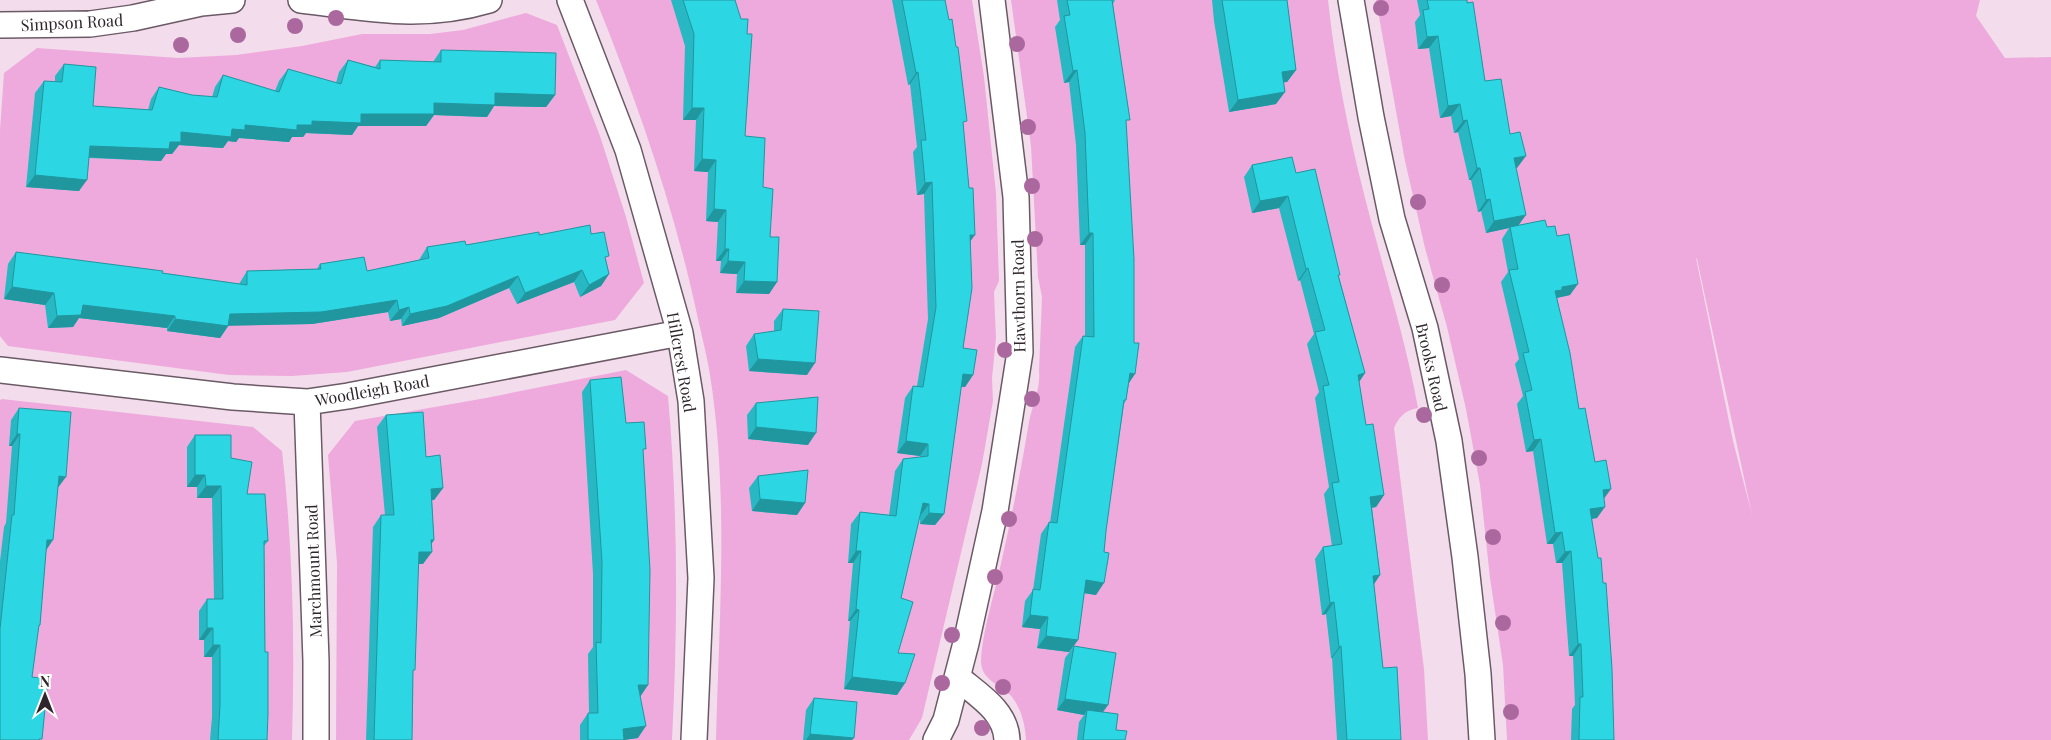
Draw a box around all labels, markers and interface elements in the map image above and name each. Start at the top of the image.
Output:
street label: Simpson Road [20,9,124,35]
street label: Hawthorn Road [1007,239,1029,353]
street label: Hillcrest Road [663,310,701,414]
street label: Brooks Road [1412,321,1452,413]
street label: Woodleigh Road [312,370,431,411]
street label: Marchmount Road [300,504,326,638]
north arrow [20,670,70,720]
text: N [40,672,50,691]

